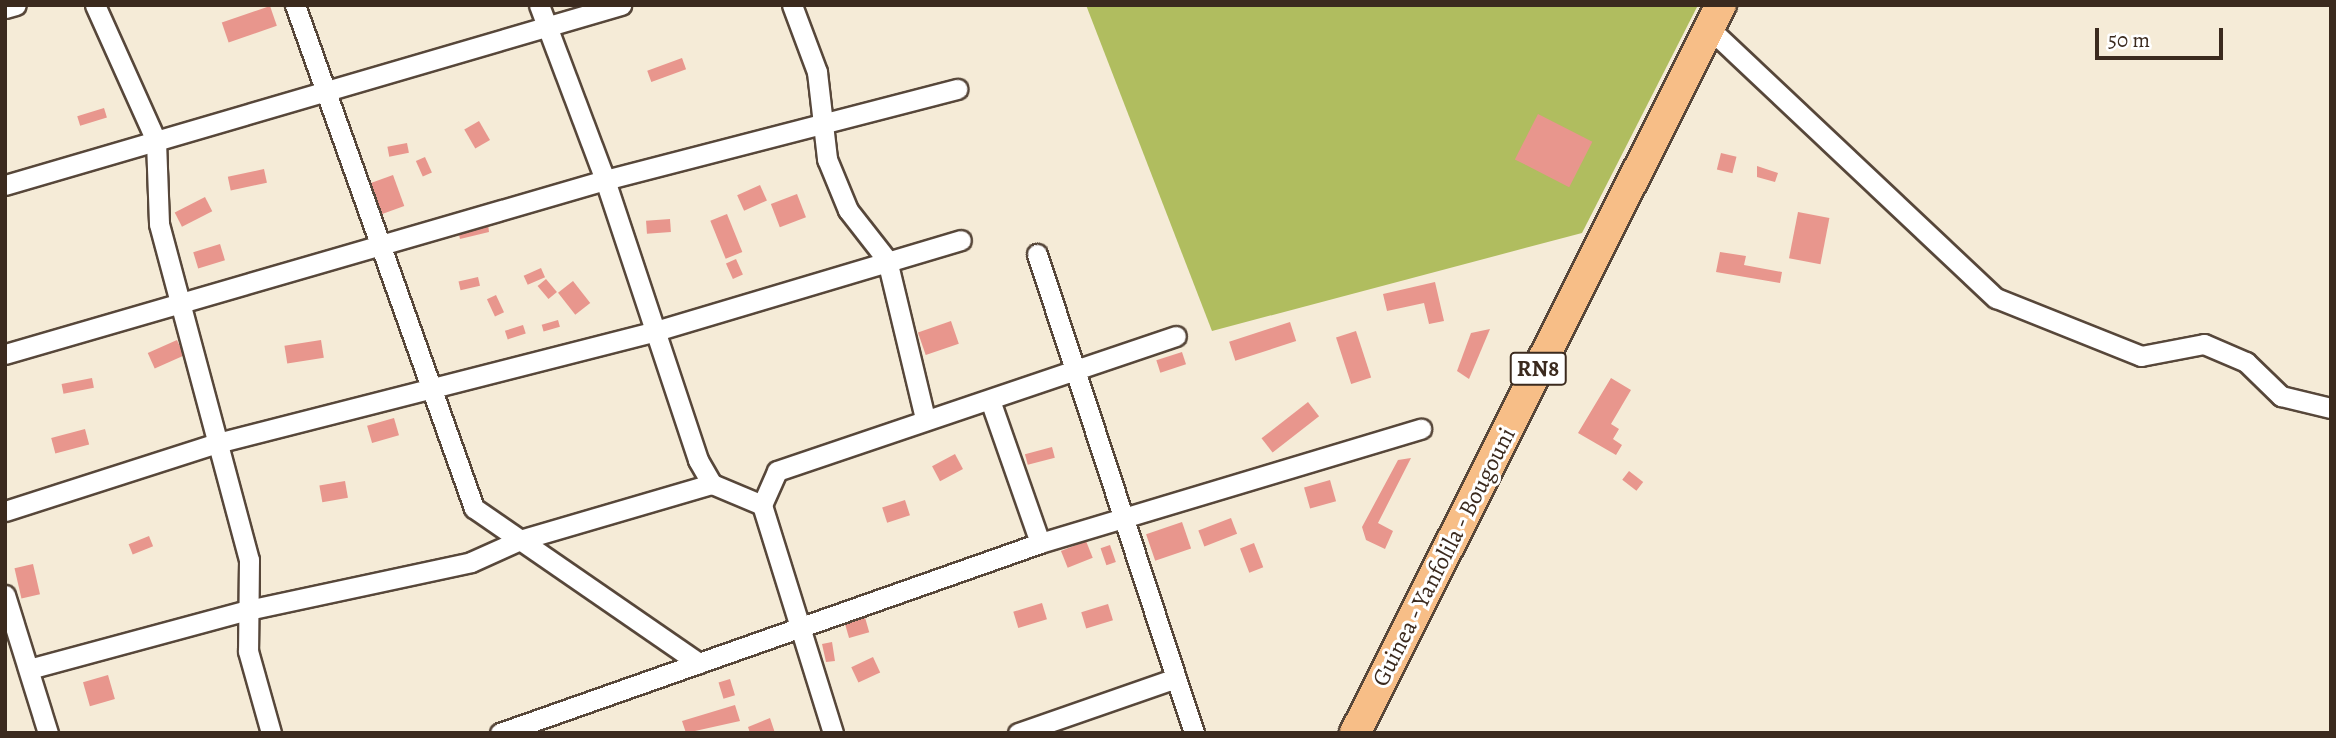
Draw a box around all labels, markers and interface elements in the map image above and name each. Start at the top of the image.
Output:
scale bar [2098,14,2226,58]
text: 50 m [2108,26,2150,54]
road number: RN8 [1508,350,1568,388]
street label: Guinea - Yanfolila - Bougouni [1366,422,1522,692]

